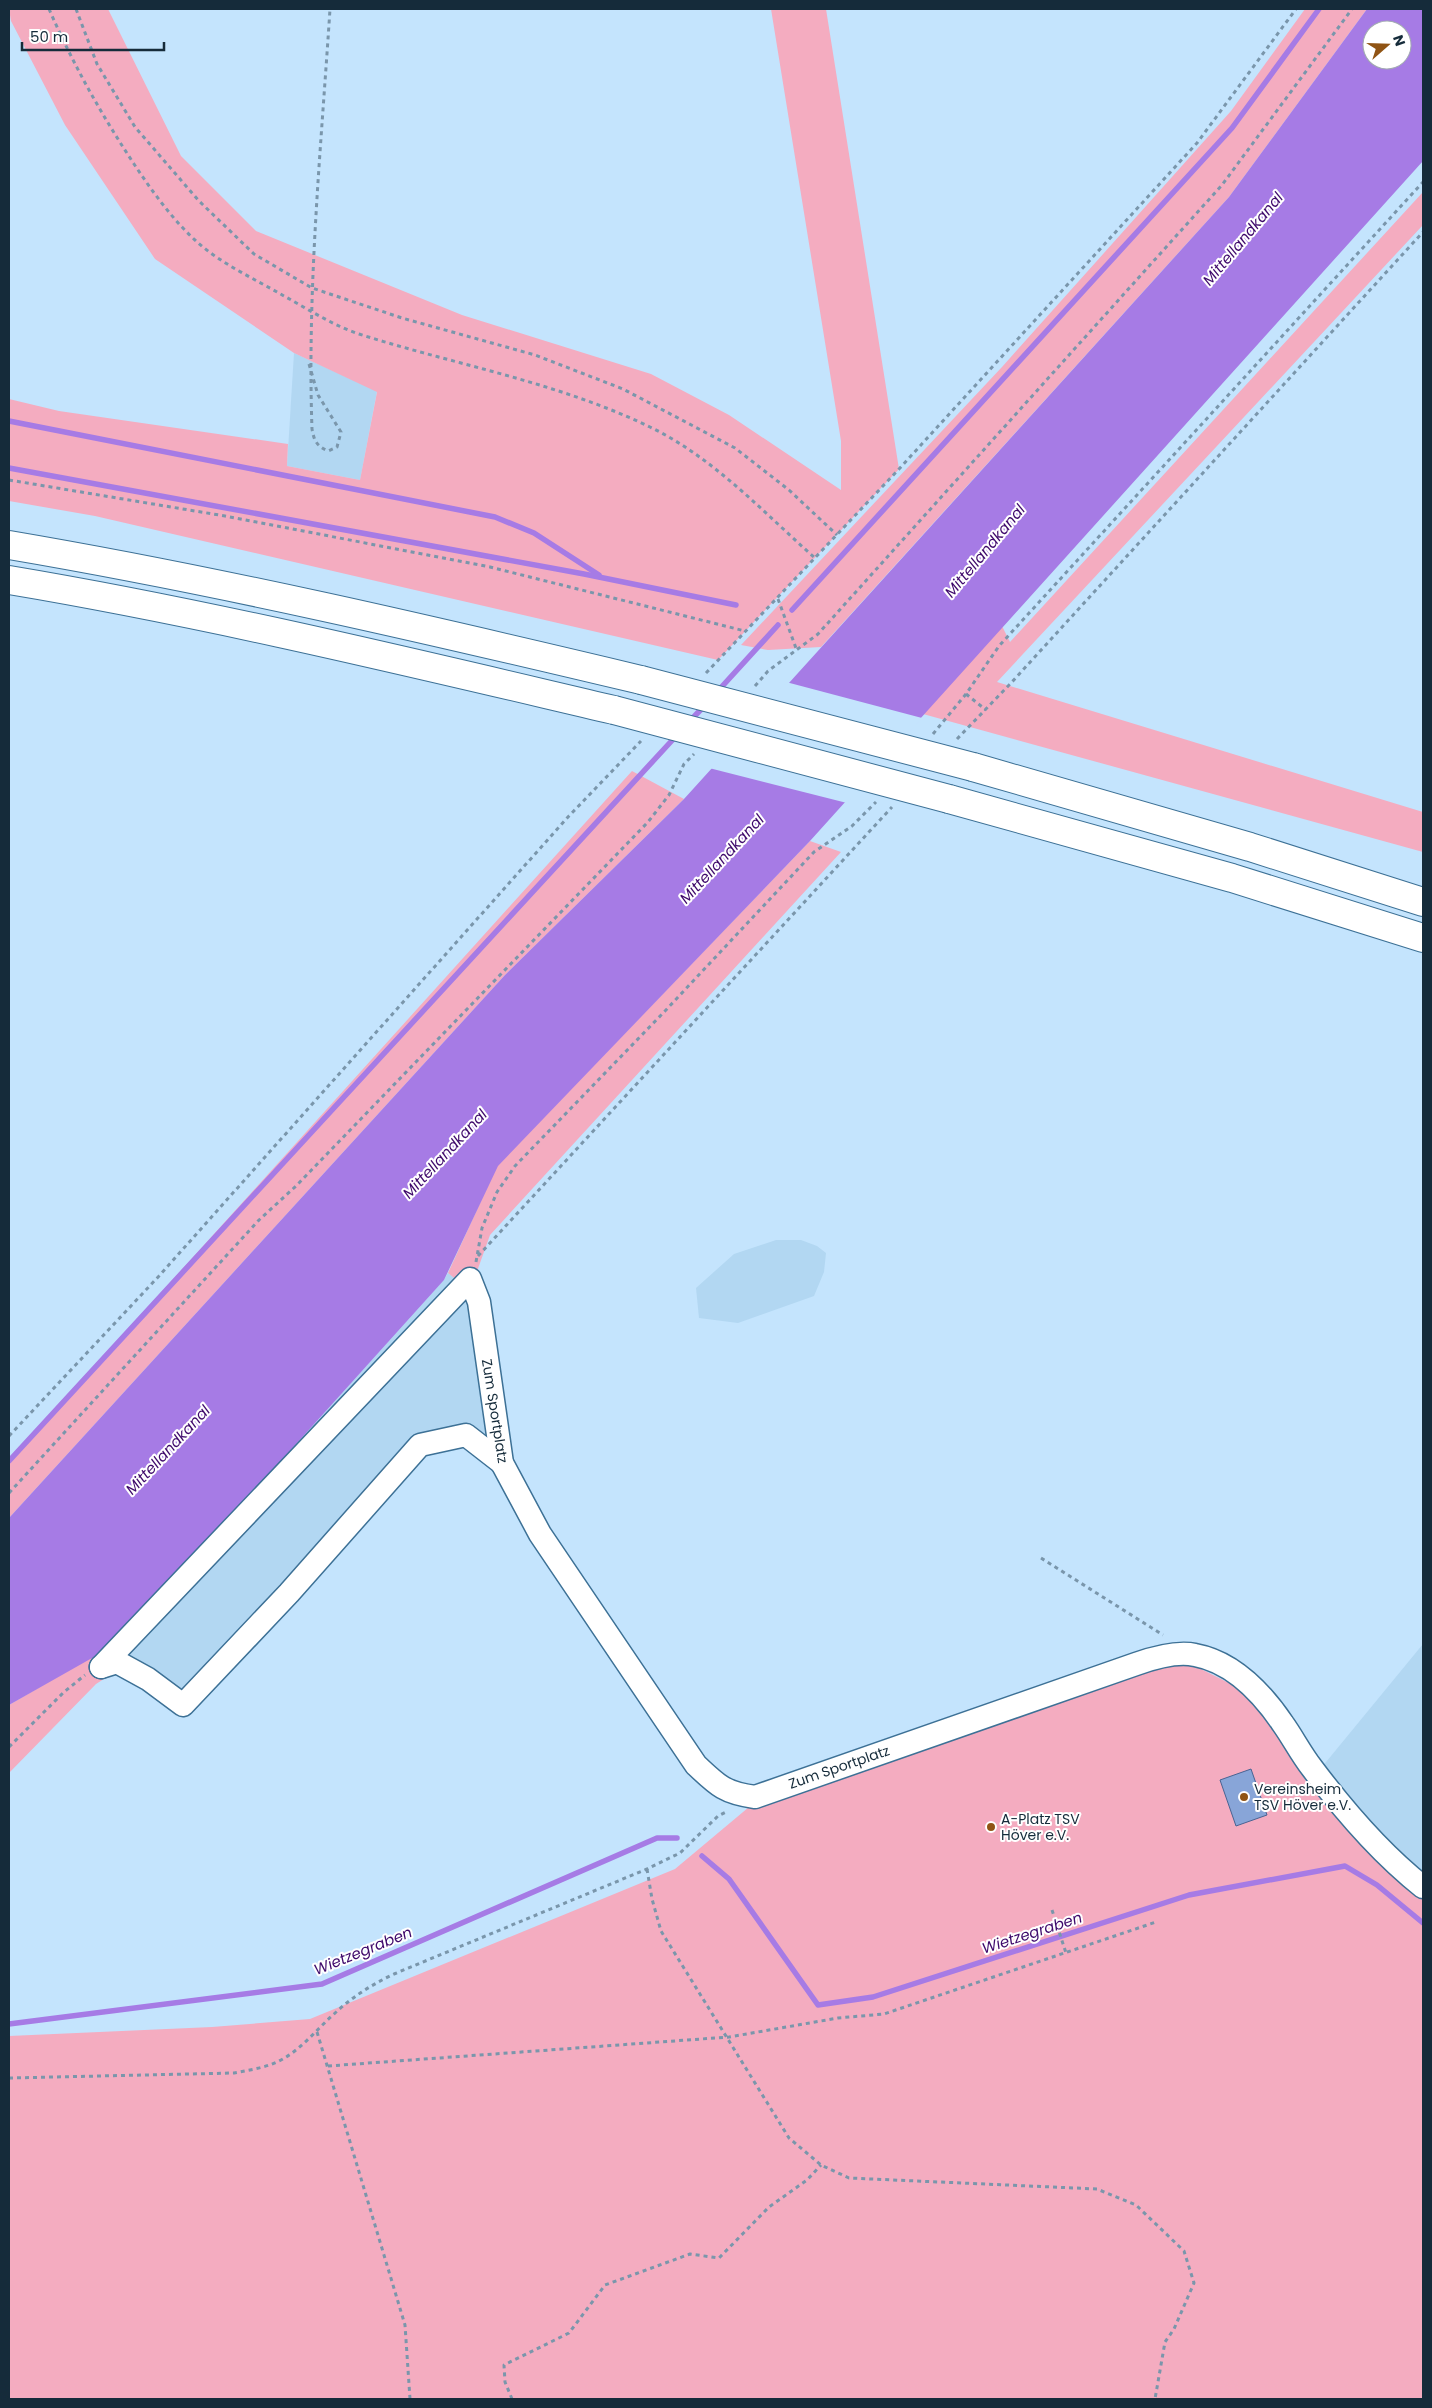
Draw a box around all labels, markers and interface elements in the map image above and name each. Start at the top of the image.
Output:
scale bar [22,20,165,52]
north arrow [1362,20,1412,70]
text: 50 m [30,26,68,47]
text: N [1388,32,1410,49]
water label: Mittellandkanal [1197,188,1288,290]
water label: Mittellandkanal [939,500,1030,602]
water label: Mittellandkanal [675,809,769,908]
water label: Mittellandkanal [398,1104,492,1203]
street label: Zum Sportplatz [477,1357,513,1465]
water label: Mittellandkanal [121,1400,215,1499]
street label: Zum Sportplatz [786,1740,892,1794]
place label: Vereinsheim TSV Höver e.V. [1254,1779,1351,1815]
marker: Vereinsheim TSV Höver e.V. [1238,1791,1250,1803]
place label: A-Platz TSV Höver e.V. [1001,1809,1080,1845]
marker: A-Platz TSV Höver e.V. [985,1821,997,1833]
water label: Wietzegraben [979,1906,1085,1959]
water label: Wietzegraben [311,1921,415,1980]

